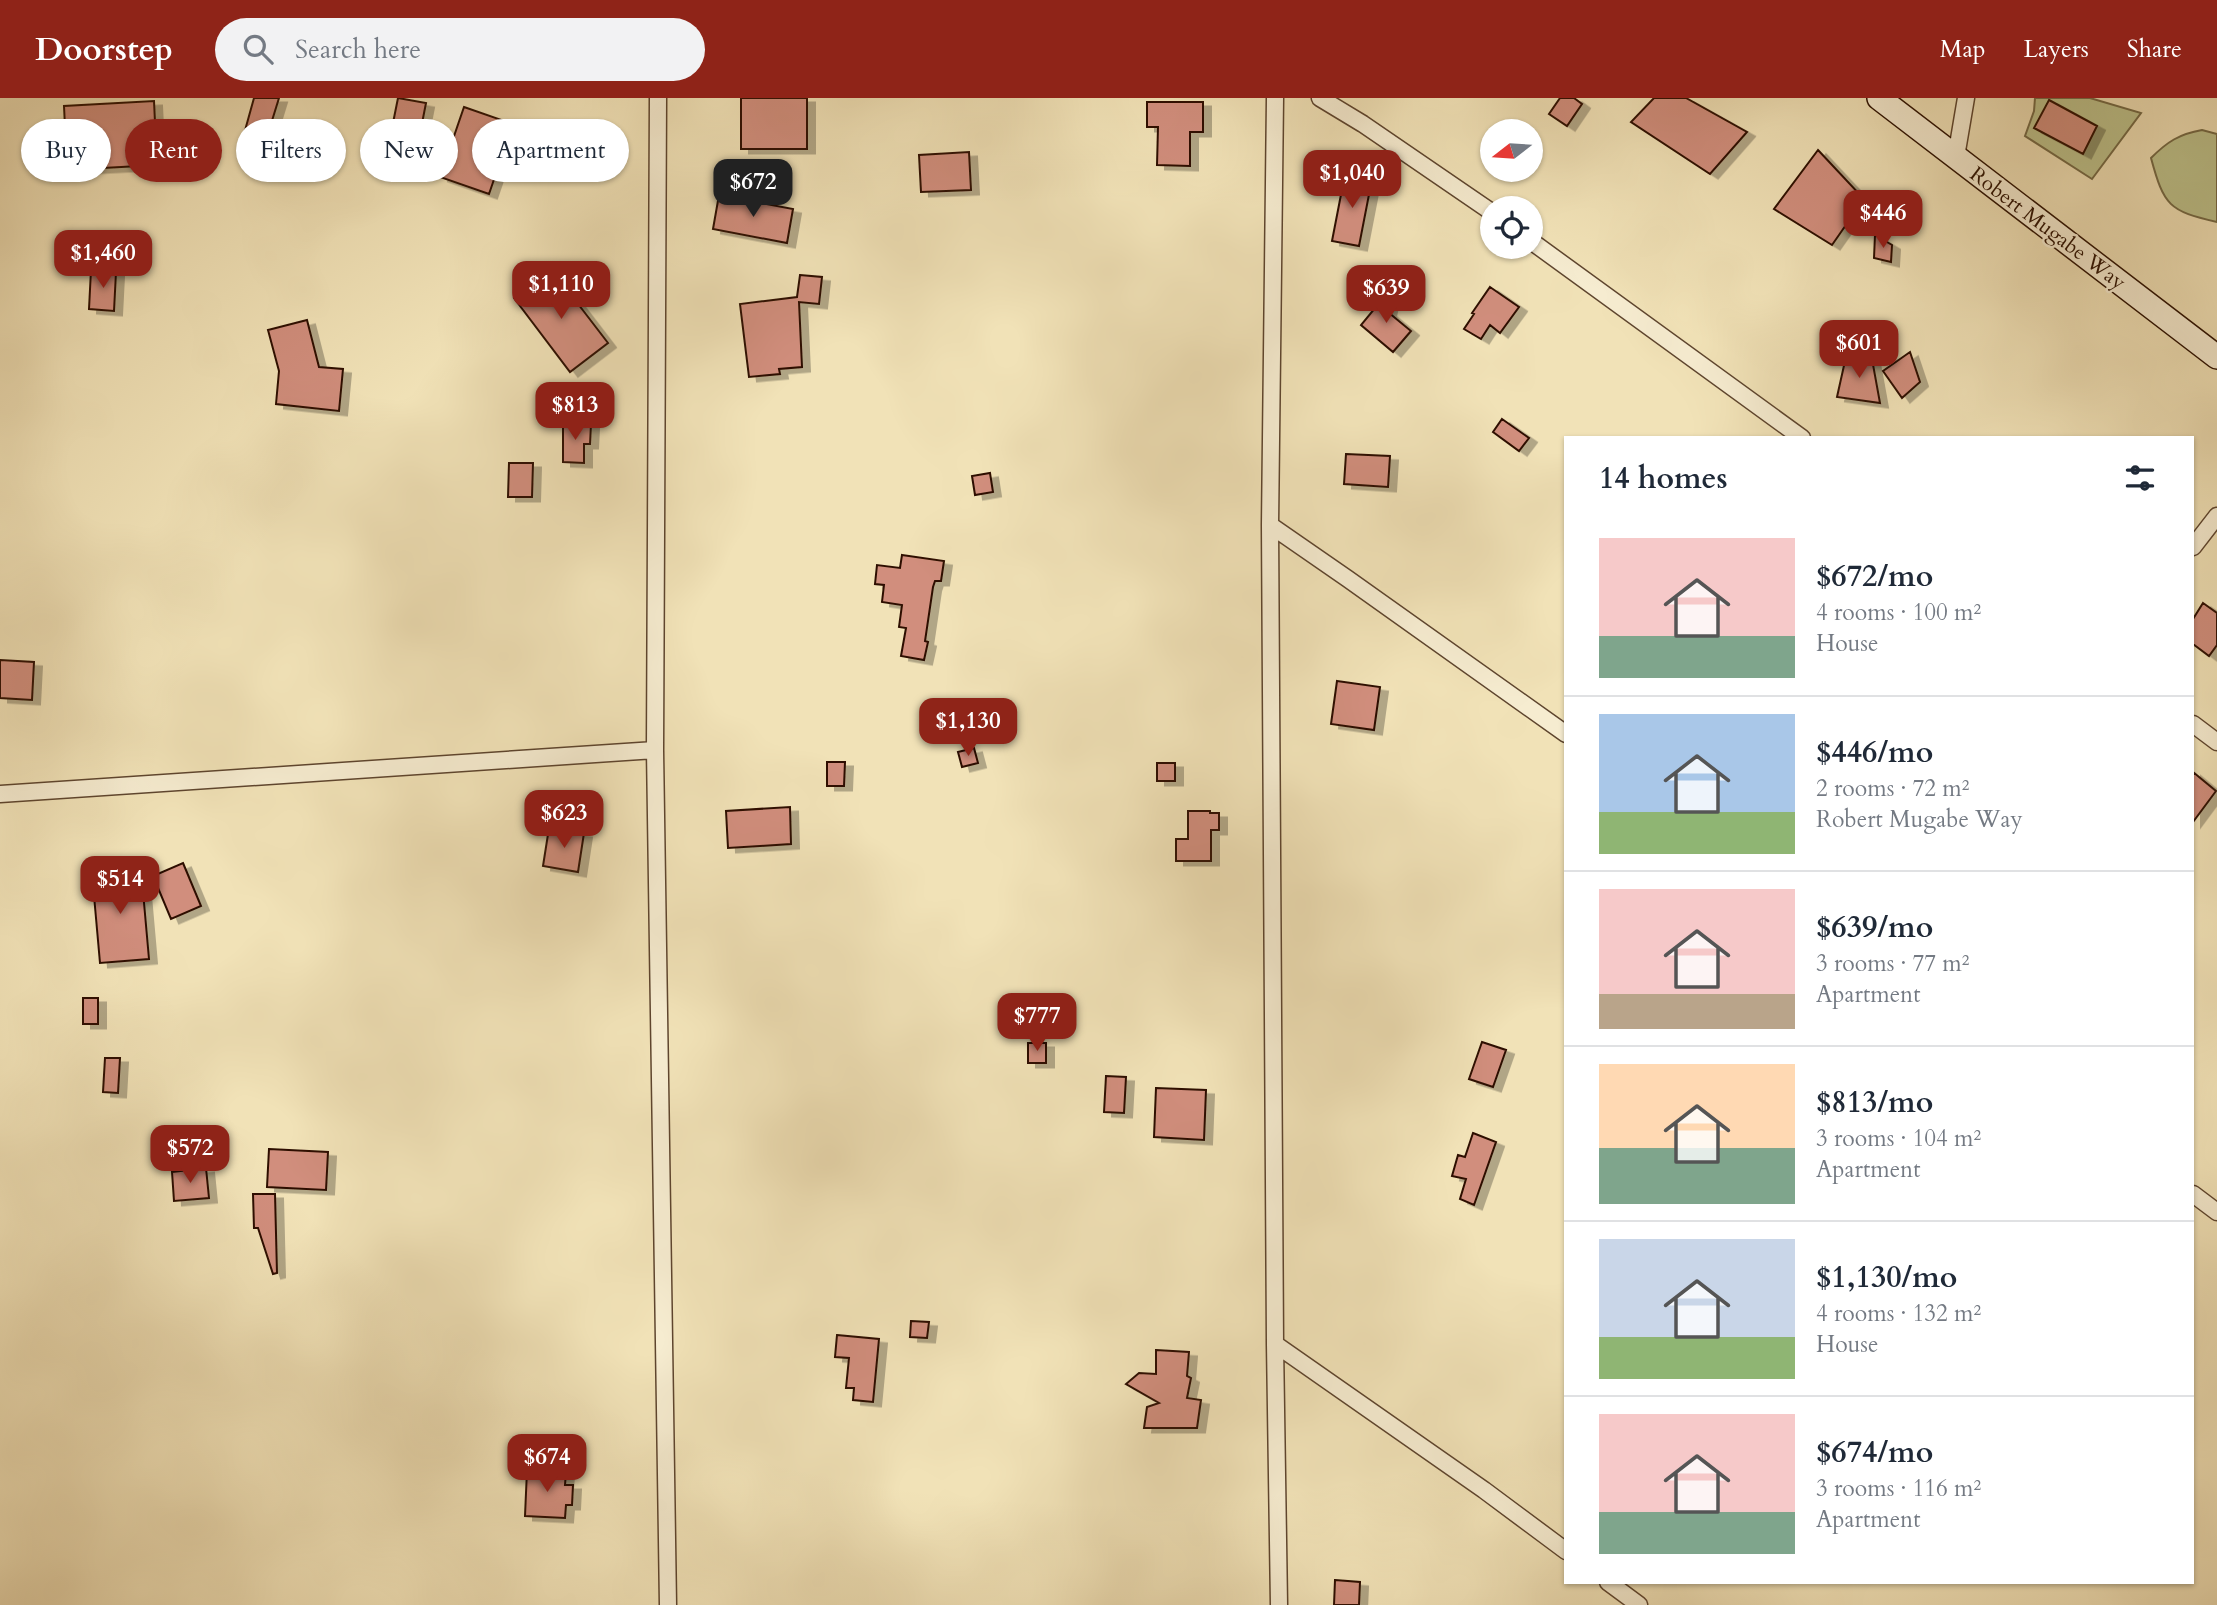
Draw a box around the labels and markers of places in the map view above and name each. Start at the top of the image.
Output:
pin: $1,040 [1295,150,1409,210]
pin: $672 [712,159,794,219]
pin: $446 [1842,190,1924,250]
pin: $1,460 [46,230,160,290]
pin: $1,110 [504,262,618,321]
pin: $639 [1345,266,1427,325]
pin: $601 [1818,320,1900,380]
pin: $813 [534,382,616,442]
pin: $1,130 [911,698,1025,758]
pin: $623 [523,790,605,850]
pin: $514 [79,856,161,916]
pin: $777 [996,993,1078,1053]
pin: $572 [149,1126,231,1185]
pin: $674 [506,1434,588,1494]

